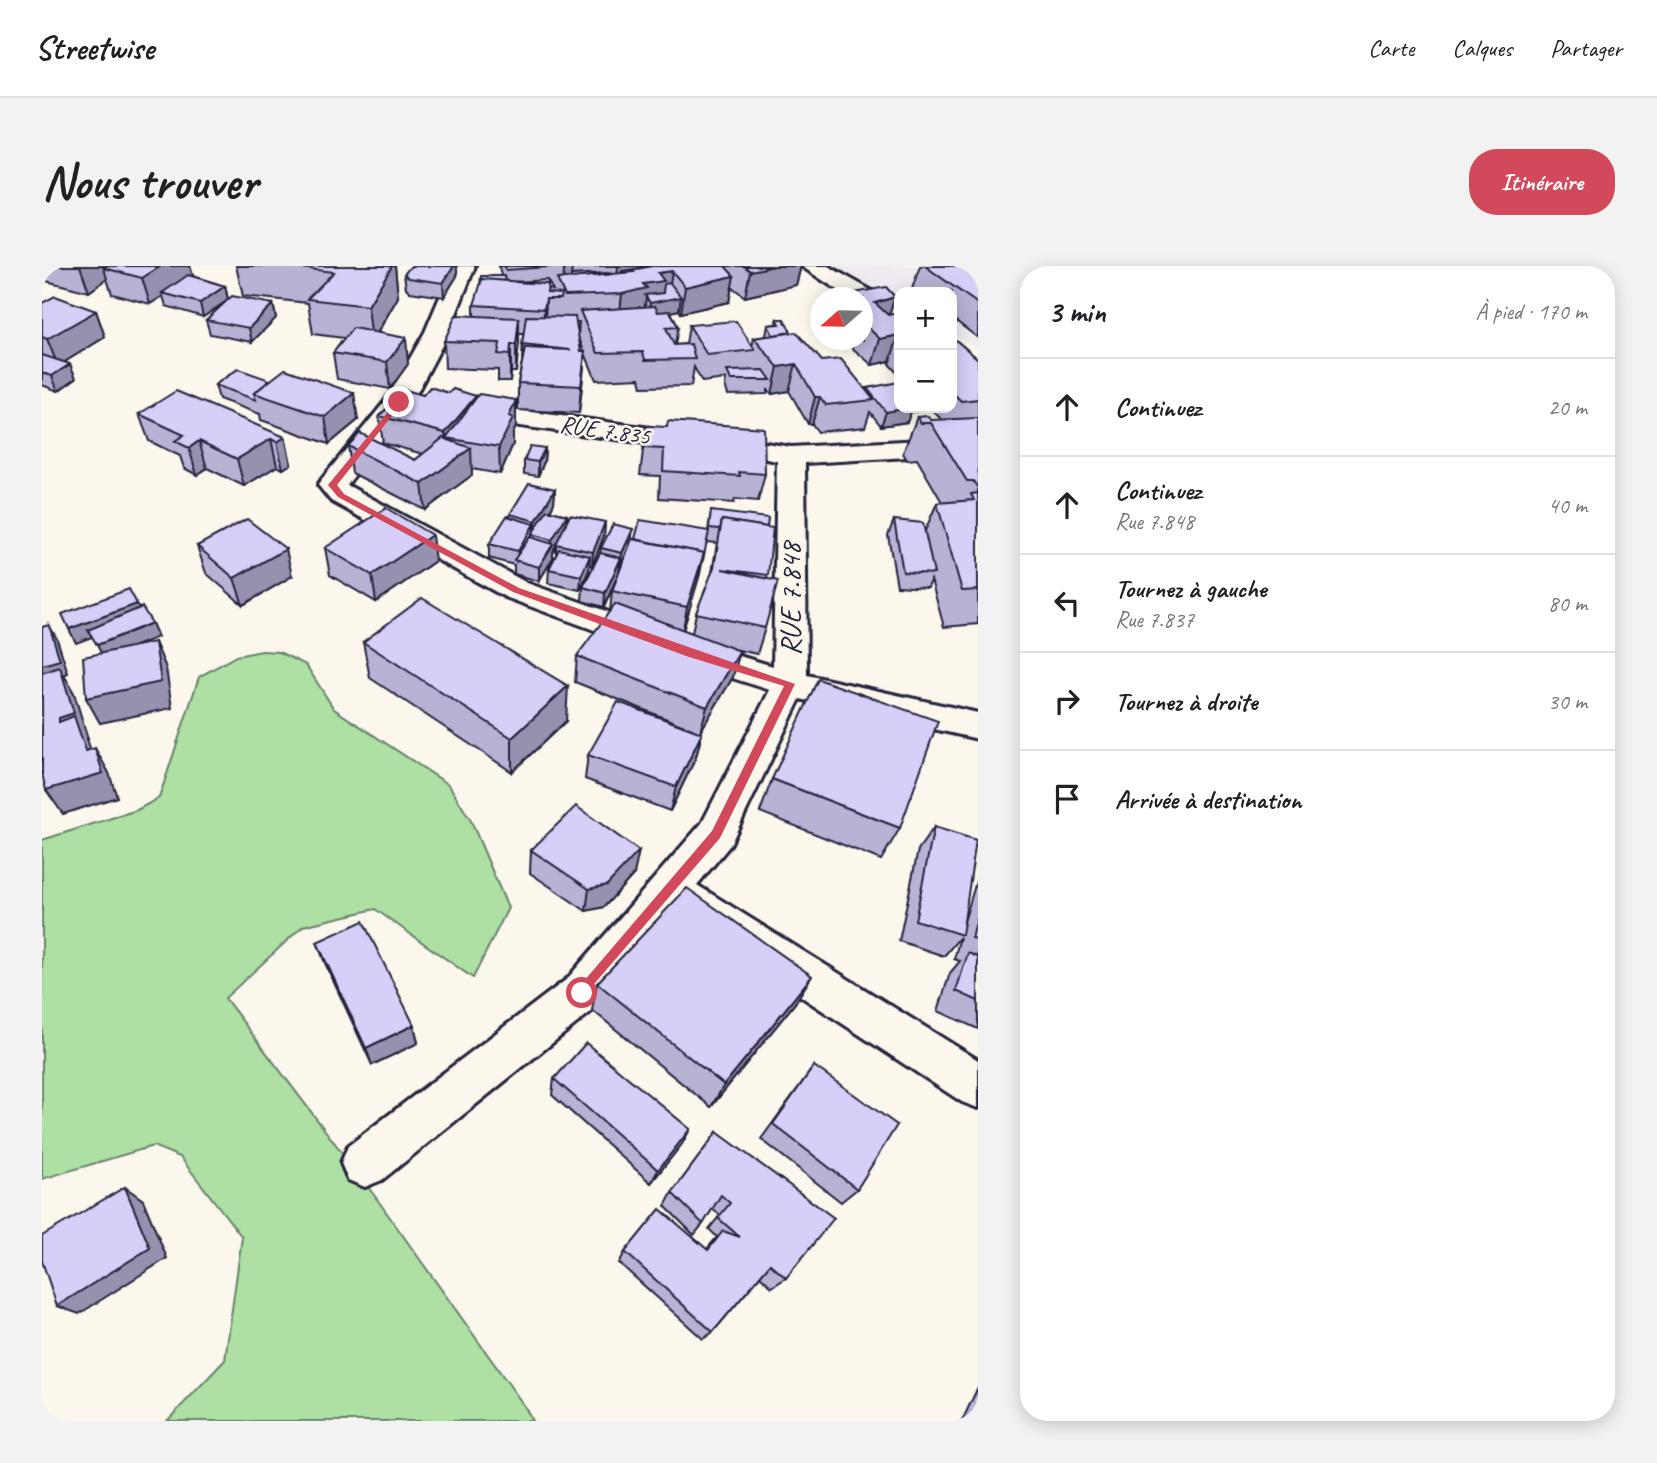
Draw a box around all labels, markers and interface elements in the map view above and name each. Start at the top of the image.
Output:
text: Streetwise [35,27,154,69]
text: Carte [1368,33,1414,63]
text: Calques [1452,33,1512,63]
text: Partager [1550,33,1622,63]
button: Itinéraire [1469,149,1615,215]
text: Nous trouver [42,151,257,213]
north arrow [810,287,873,350]
map controls [894,287,957,413]
button: + [894,287,957,350]
text: 3 min [1048,293,1105,331]
text: À pied · 170 m [1475,297,1587,326]
button: − [894,350,957,413]
route end [383,386,414,417]
icon: ahead [1048,388,1086,426]
text: Continuez [1115,391,1201,424]
text: 20 m [1548,393,1587,422]
street label: RUE 7.835 [558,409,653,451]
text: Continuez [1115,474,1201,507]
icon: ahead [1048,486,1086,524]
text: 40 m [1548,491,1587,520]
text: Rue 7.848 [1115,507,1194,536]
street label: RUE 7.848 [771,540,809,656]
text: Tournez à gauche [1115,572,1266,605]
icon: left [1048,584,1086,622]
text: 80 m [1548,589,1587,618]
text: Rue 7.837 [1115,605,1194,634]
icon: right [1048,682,1086,720]
text: Tournez à droite [1115,685,1257,718]
text: 30 m [1548,687,1587,716]
icon: arrive [1048,780,1086,818]
text: Arrivée à destination [1115,783,1301,816]
route start [566,977,597,1008]

